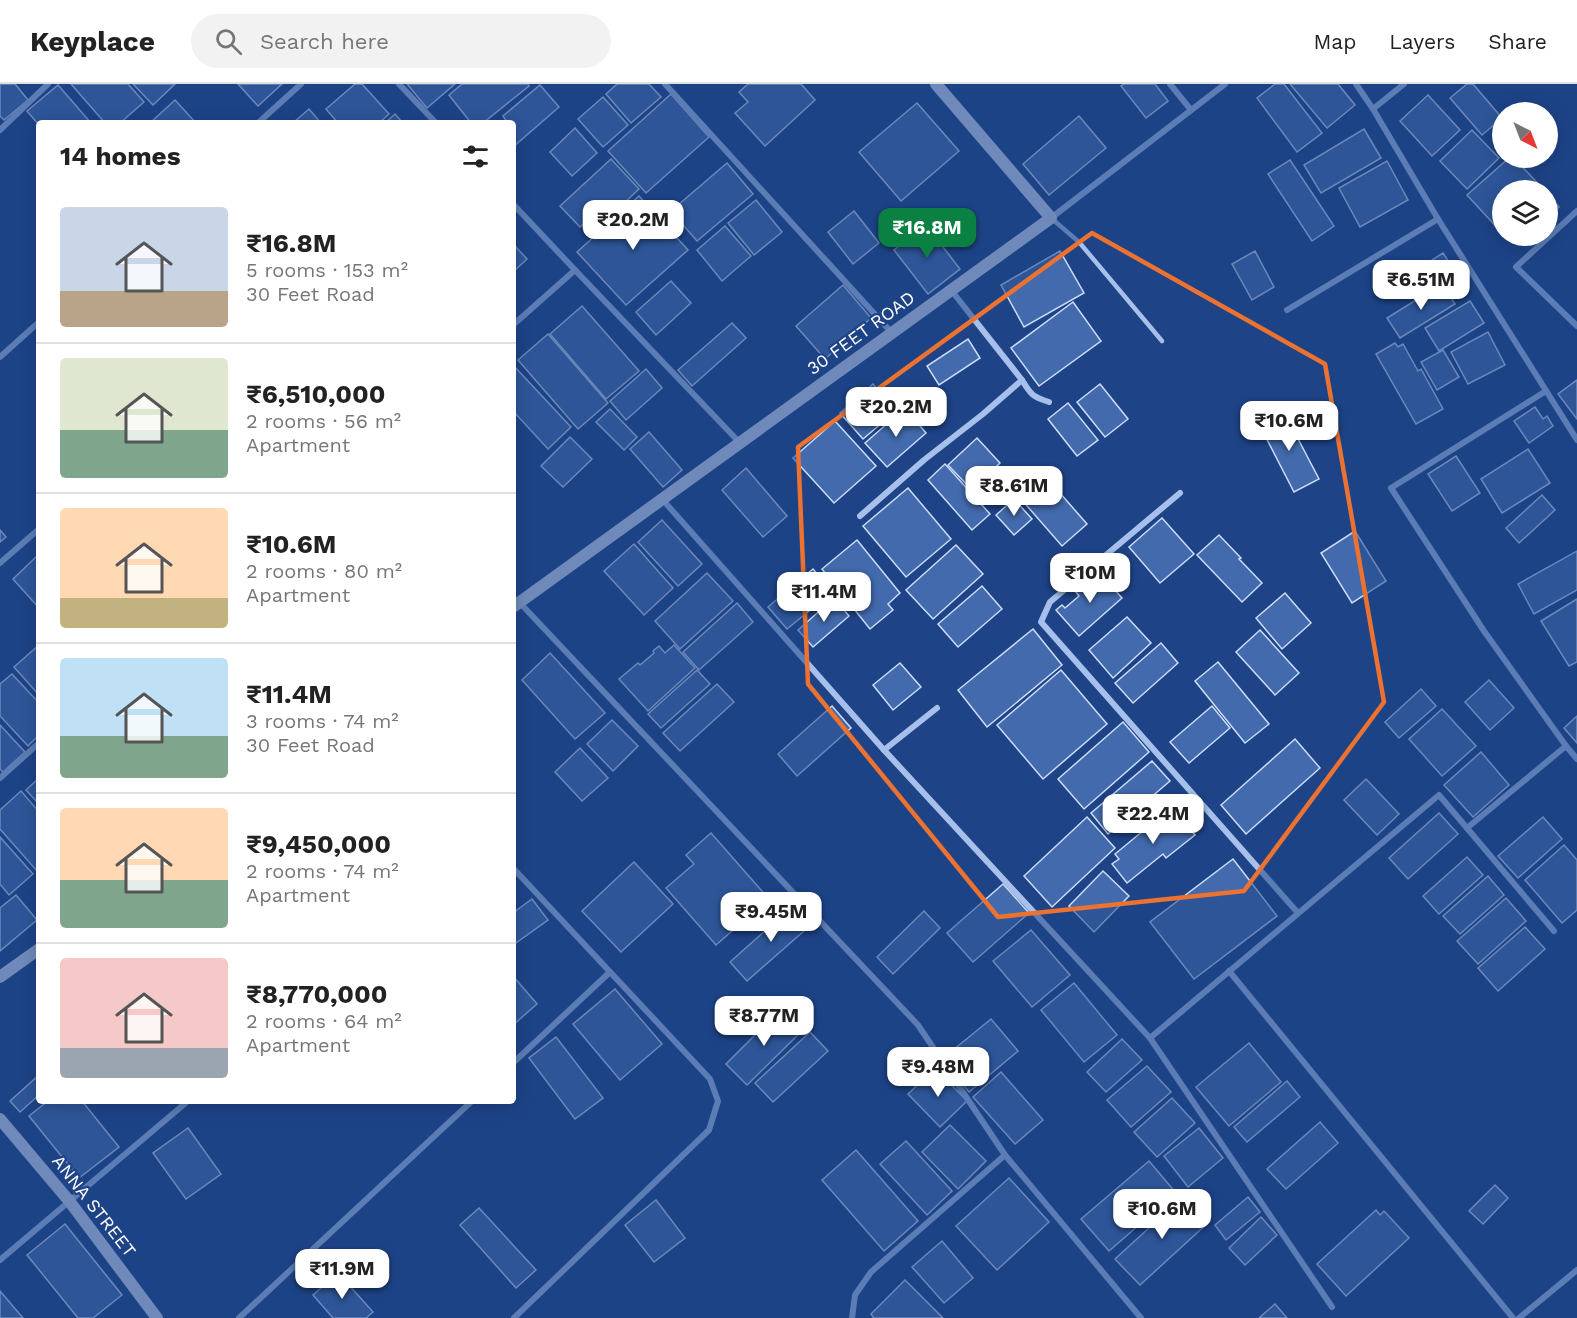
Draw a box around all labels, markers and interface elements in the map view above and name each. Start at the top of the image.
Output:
search box [191,14,611,68]
text: Keyplace [30,25,155,58]
icon: search [212,25,245,58]
text: Search here [260,29,389,54]
text: Map [1313,29,1356,54]
text: Layers [1389,29,1455,54]
text: Share [1488,29,1547,54]
north arrow [1492,102,1558,168]
map controls [1492,102,1558,246]
icon: filters [459,140,492,173]
text: 14 homes [60,141,181,171]
button: layers [1492,180,1558,246]
pin: ₹20.2M [584,200,682,251]
text: ₹20.2M [597,207,669,231]
pin: ₹16.8M [878,208,976,259]
text: ₹16.8M [892,215,962,239]
text: ₹16.8M [246,228,336,258]
icon: home [108,231,180,303]
text: 5 rooms · 153 m² [246,258,408,282]
pin: ₹6.51M [1372,260,1470,311]
text: ₹6.51M [1387,267,1455,291]
text: 30 Feet Road [246,282,375,306]
street label: 30 FEET ROAD [803,286,919,379]
text: ₹6,510,000 [246,379,386,409]
icon: home [108,382,180,454]
pin: ₹20.2M [847,387,945,438]
text: ₹20.2M [860,394,932,418]
pin: ₹10.6M [1240,401,1338,452]
text: ₹10.6M [1254,408,1324,432]
text: 2 rooms · 56 m² [246,409,401,433]
text: Apartment [246,433,350,457]
pin: ₹8.61M [965,466,1063,517]
text: ₹8.61M [979,473,1049,497]
text: ₹10.6M [246,529,336,559]
icon: home [108,532,180,604]
pin: ₹10M [1054,553,1126,604]
text: 2 rooms · 80 m² [246,559,402,583]
text: ₹10M [1064,560,1116,584]
pin: ₹11.4M [775,572,873,623]
text: ₹11.4M [791,579,857,603]
text: Apartment [246,583,350,607]
text: ₹11.4M [246,679,332,709]
icon: home [108,682,180,754]
text: 3 rooms · 74 m² [246,709,399,733]
text: 30 Feet Road [246,733,375,757]
pin: ₹22.4M [1104,794,1202,845]
text: ₹22.4M [1117,801,1189,825]
text: ₹9,450,000 [246,829,391,859]
icon: home [108,832,180,904]
text: 2 rooms · 74 m² [246,859,399,883]
text: Apartment [246,883,350,907]
pin: ₹9.45M [722,892,820,943]
text: ₹9.45M [735,899,807,923]
text: ₹8,770,000 [246,979,388,1009]
icon: home [108,982,180,1054]
pin: ₹8.77M [715,996,813,1047]
text: ₹8.77M [729,1003,799,1027]
text: 2 rooms · 64 m² [246,1009,402,1033]
text: Apartment [246,1033,350,1057]
pin: ₹9.48M [889,1047,987,1098]
text: ₹9.48M [901,1054,975,1078]
street label: ANNA STREET [48,1151,141,1261]
pin: ₹10.6M [1113,1189,1211,1240]
text: ₹10.6M [1127,1196,1197,1220]
pin: ₹11.9M [293,1249,391,1300]
text: ₹11.9M [309,1256,375,1280]

